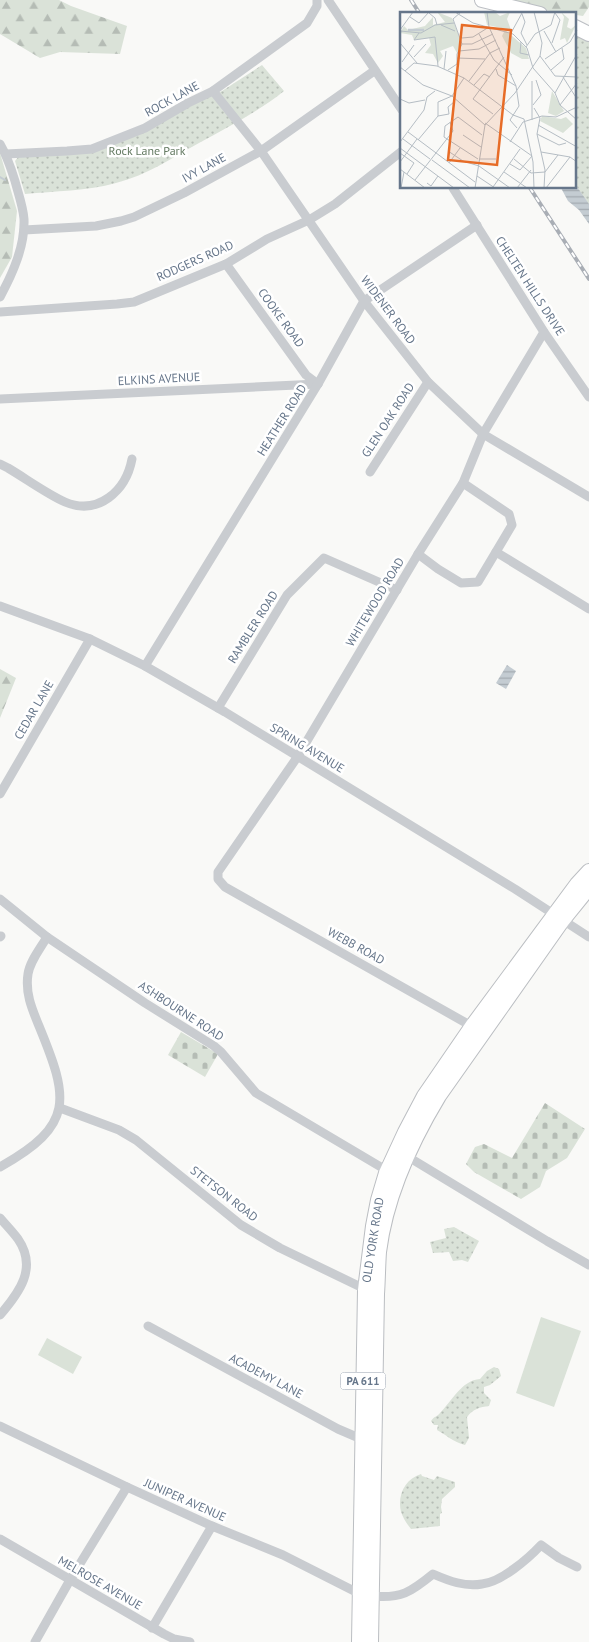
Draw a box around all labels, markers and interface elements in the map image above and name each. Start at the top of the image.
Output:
inset map [400,12,576,189]
street label: ROCK LANE [142,78,201,120]
park label: Rock Lane Park [109,143,186,158]
street label: IVY LANE [179,149,228,186]
street label: CHELTEN HILLS DRIVE [493,233,568,338]
street label: RODGERS ROAD [154,237,236,284]
street label: WIDENER ROAD [358,272,419,347]
street label: COOKE ROAD [255,285,308,350]
street label: ELKINS AVENUE [117,369,201,388]
street label: GLEN OAK ROAD [358,380,417,460]
street label: HEATHER ROAD [254,381,310,458]
street label: WHITEWOOD ROAD [342,554,407,649]
street label: RAMBLER ROAD [224,588,281,666]
street label: CEDAR LANE [11,677,57,742]
street label: SPRING AVENUE [267,720,347,776]
street label: WEBB ROAD [325,924,388,967]
street label: ASHBOURNE ROAD [136,977,227,1044]
street label: STETSON ROAD [188,1163,261,1225]
street label: OLD YORK ROAD [358,1196,387,1284]
street label: ACADEMY LANE [227,1350,306,1401]
road number: PA 611 [340,1372,386,1390]
street label: JUNIPER AVENUE [141,1474,228,1524]
street label: MELROSE AVENUE [56,1552,145,1613]

